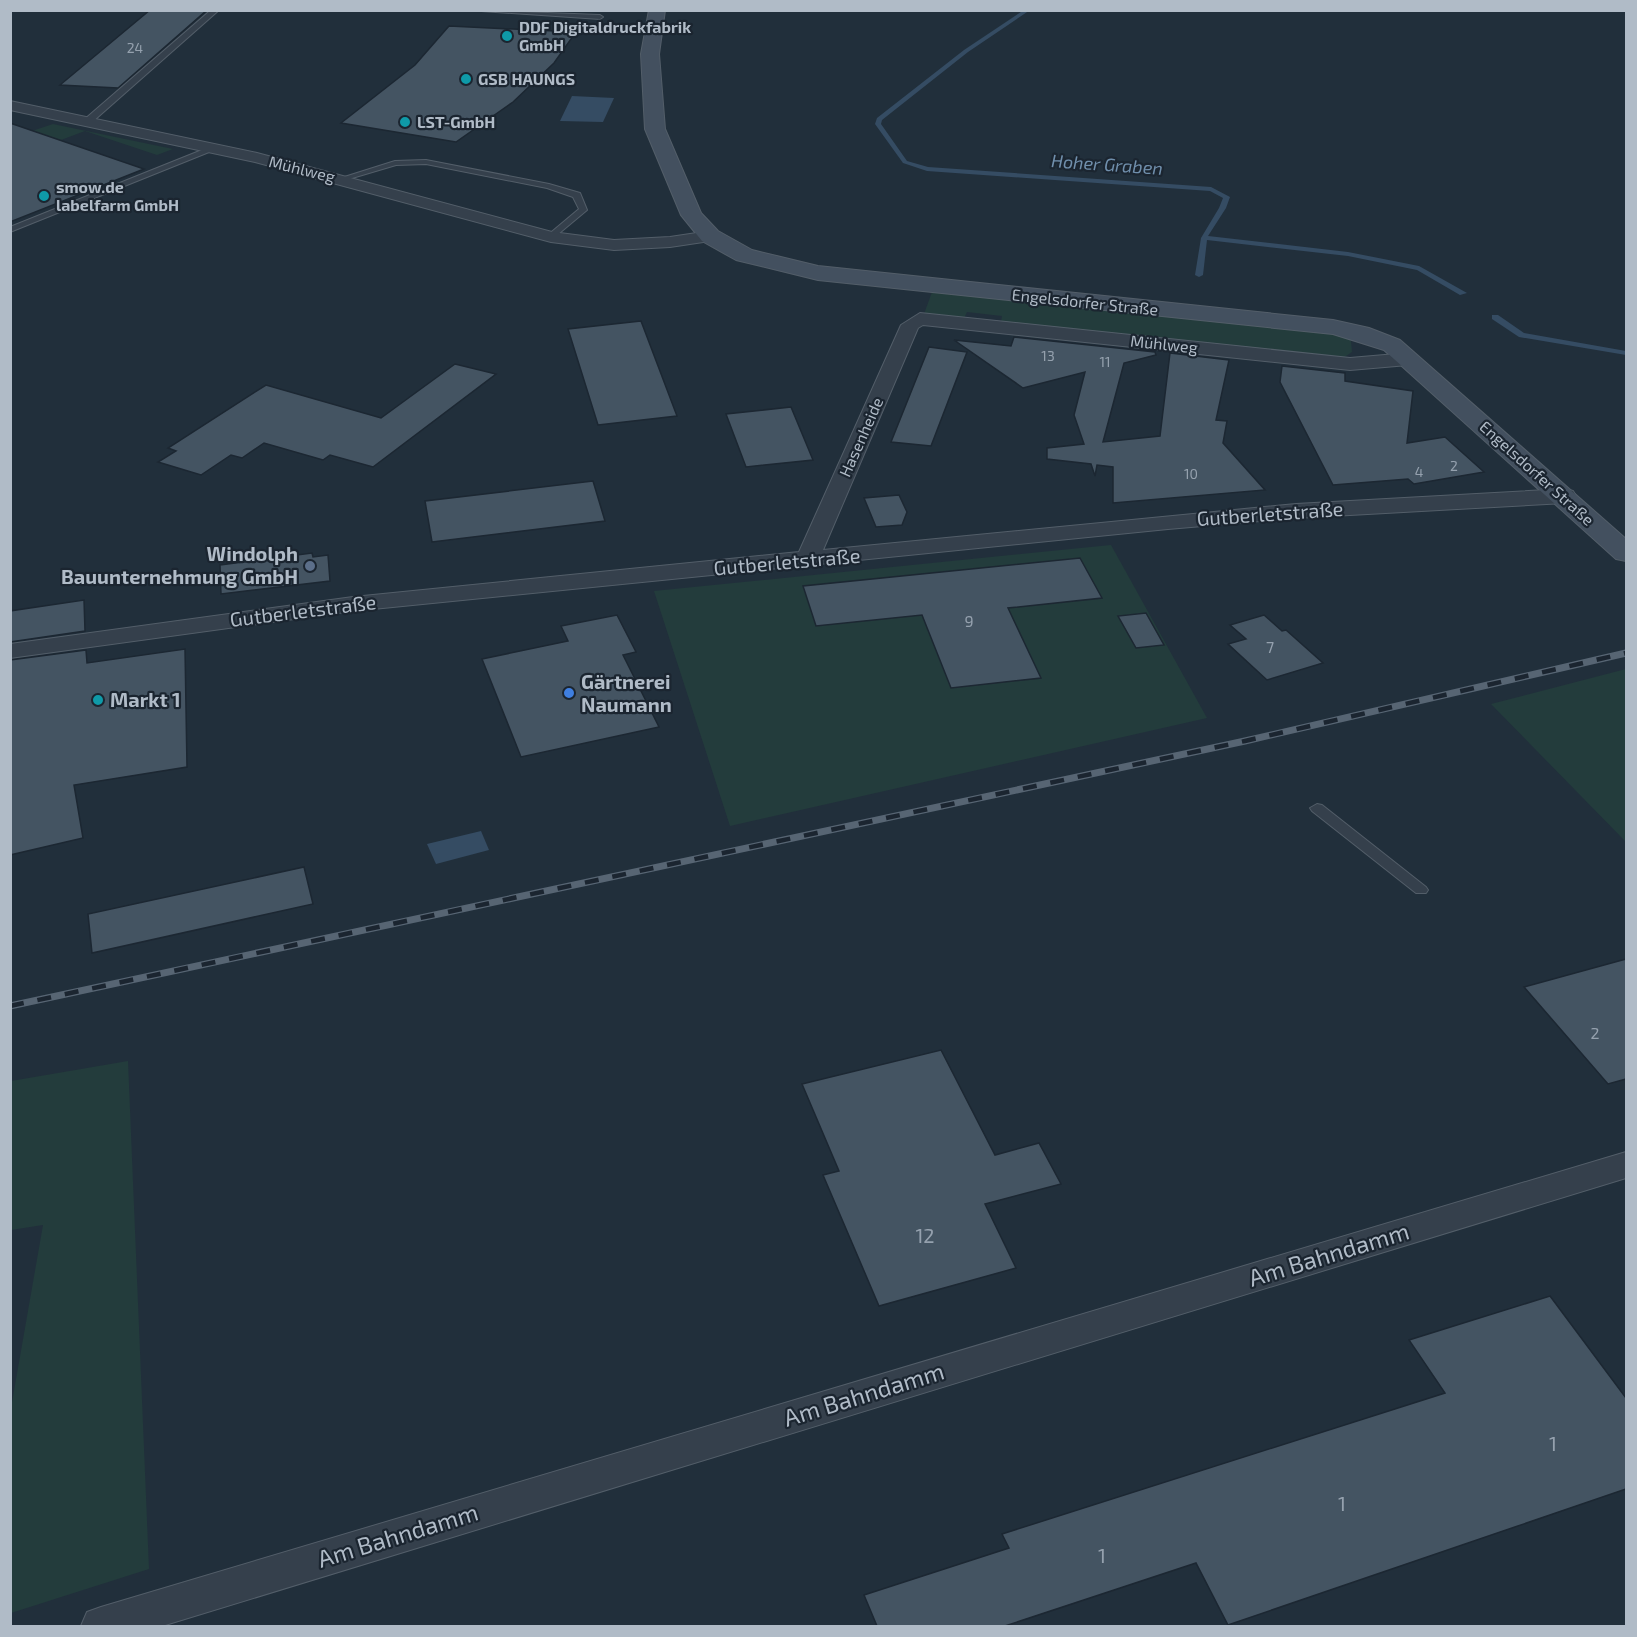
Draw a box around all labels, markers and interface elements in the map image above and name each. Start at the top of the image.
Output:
place label: DDF Digitaldruckfabrik GmbH [519,17,691,54]
marker: DDF Digitaldruckfabrik GmbH [500,29,514,43]
house number: 24 [127,39,143,56]
place label: GSB HAUNGS [478,69,575,88]
marker: GSB HAUNGS [459,72,473,86]
place label: LST-GmbH [417,112,495,131]
marker: LST-GmbH [398,115,412,129]
water label: Hoher Graben [1050,149,1164,179]
street label: Mühlweg [267,151,337,186]
place label: smow.de labelfarm GmbH [56,177,179,214]
marker: smow.de labelfarm GmbH [37,189,51,203]
street label: Engelsdorfer Straße [1011,284,1159,319]
street label: Mühlweg [1129,331,1199,356]
house number: 13 [1041,347,1055,364]
house number: 11 [1099,353,1111,370]
street label: Hasenheide [835,394,887,480]
street label: Engelsdorfer Straße [1476,416,1598,529]
house number: 2 [1450,457,1458,474]
house number: 4 [1415,463,1423,480]
house number: 10 [1184,465,1198,482]
street label: Gutberletstraße [1196,496,1344,530]
place label: Windolph Bauunternehmung GmbH [61,541,298,588]
street label: Gutberletstraße [713,543,861,579]
marker: Windolph Bauunternehmung GmbH [303,559,317,573]
street label: Gutberletstraße [228,589,377,631]
house number: 9 [964,611,974,630]
house number: 7 [1266,637,1274,656]
place label: Gärtnerei Naumann [581,669,672,716]
marker: Gärtnerei Naumann [562,686,576,700]
place label: Markt 1 [110,687,181,711]
marker: Markt 1 [91,693,105,707]
house number: 2 [1591,1023,1600,1042]
street label: Am Bahndamm [1245,1215,1412,1292]
house number: 12 [915,1223,935,1247]
street label: Am Bahndamm [780,1355,947,1432]
house number: 1 [1549,1431,1557,1455]
house number: 1 [1338,1491,1346,1515]
street label: Am Bahndamm [314,1496,481,1573]
house number: 1 [1098,1543,1106,1567]

